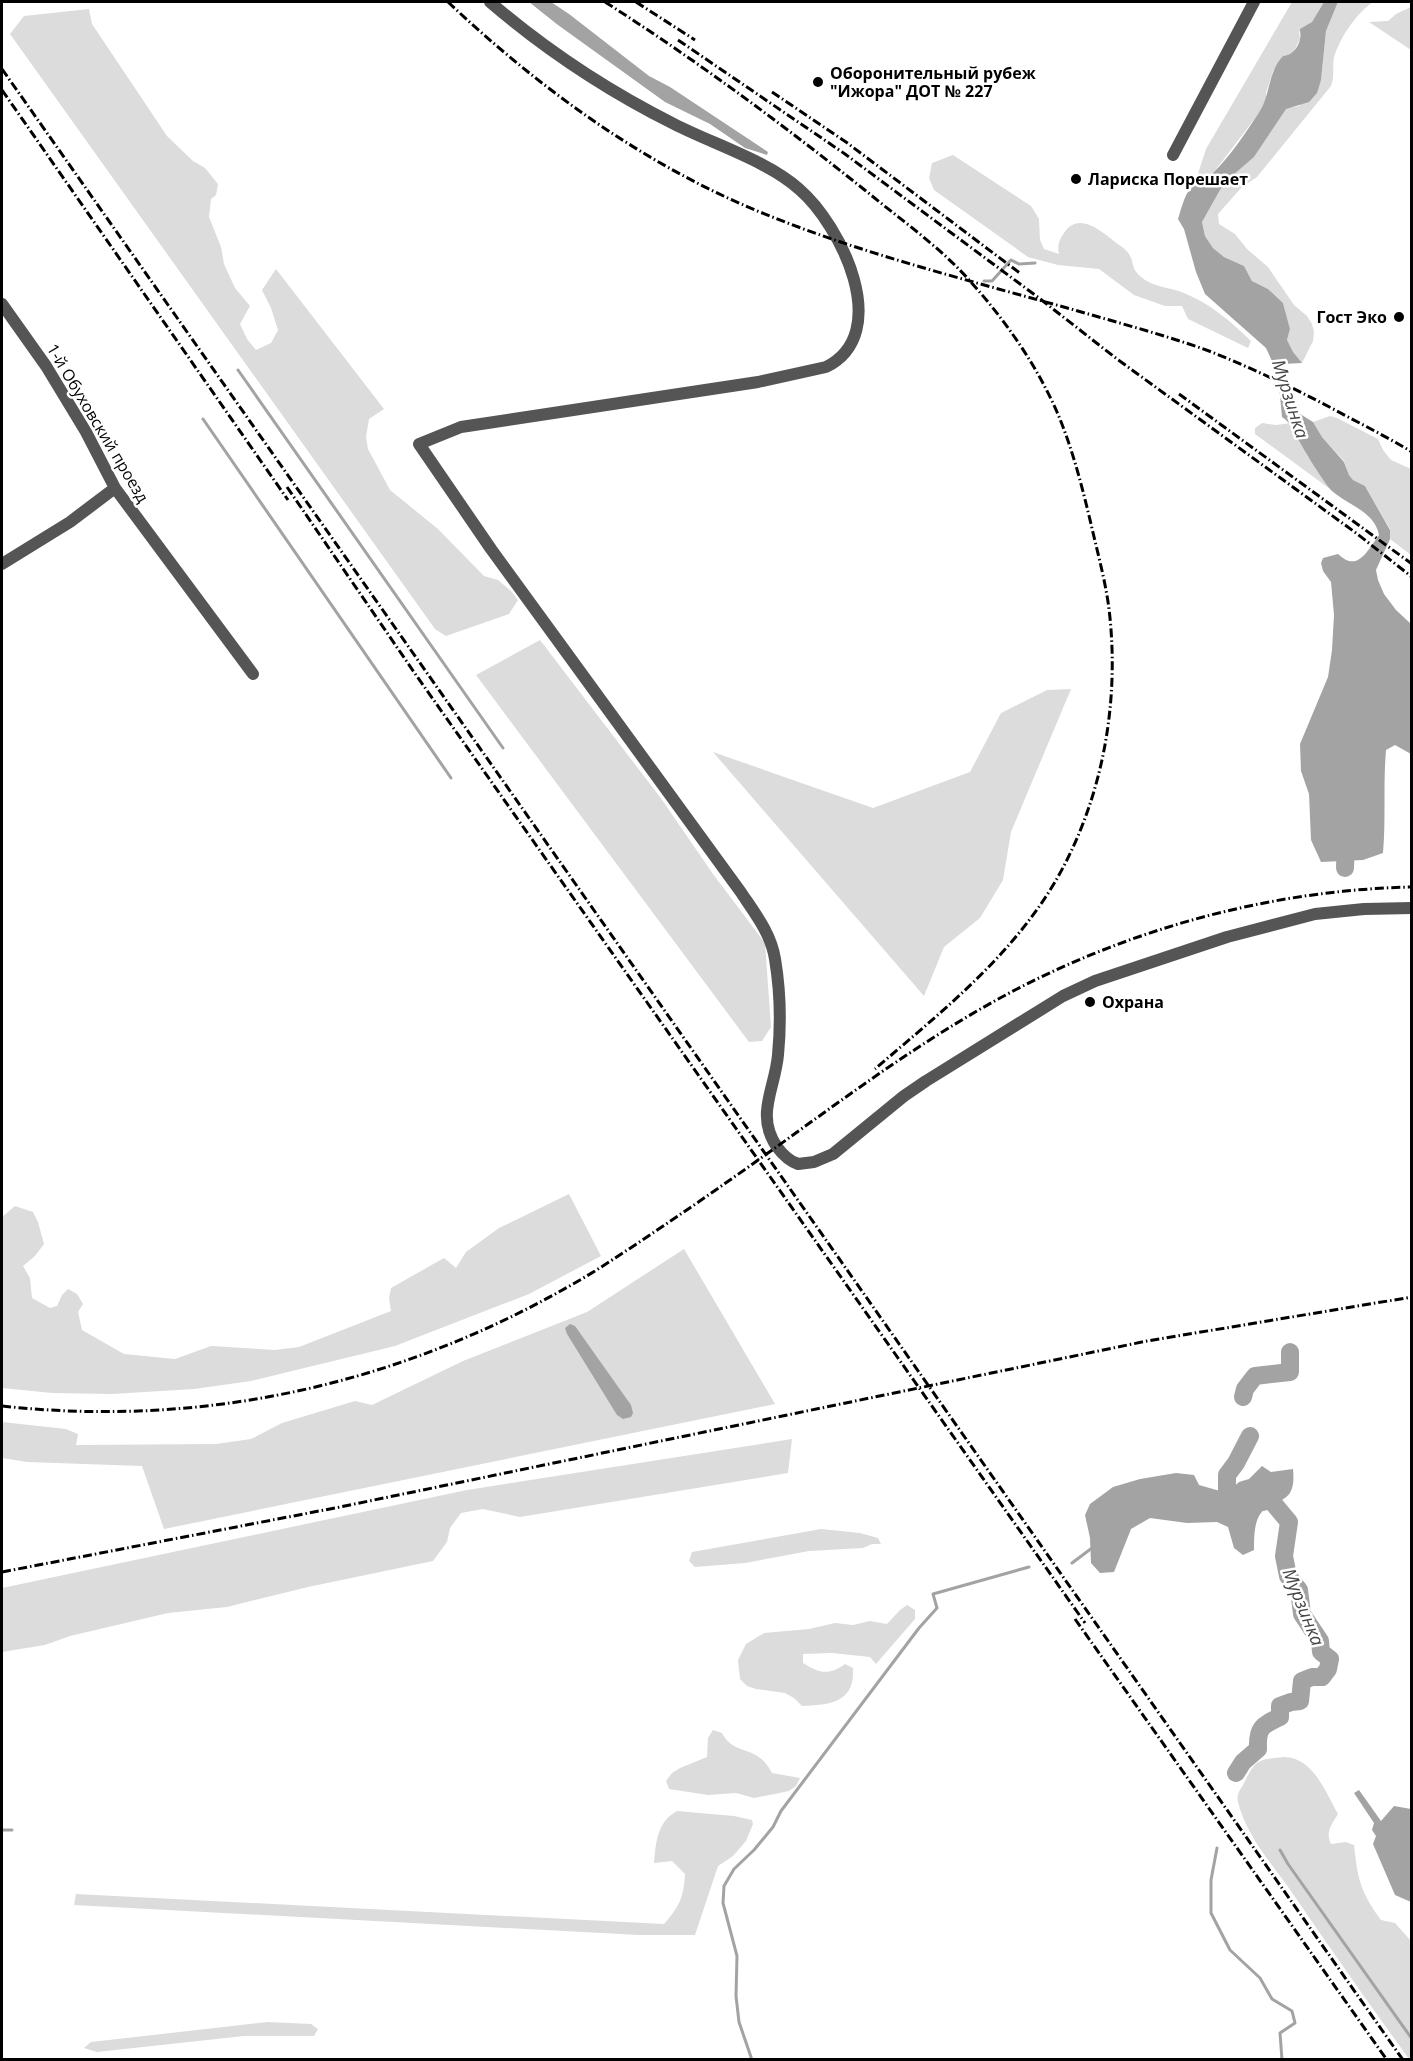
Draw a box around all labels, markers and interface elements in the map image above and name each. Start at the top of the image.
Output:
place label: Оборонительный рубеж "Ижора" ДОТ № 227 [830,62,1036,102]
marker: Оборонительный рубеж "Ижора" ДОТ № 227 [811,75,825,89]
place label: Лариска Порешает [1088,168,1248,190]
marker: Лариска Порешает [1069,172,1083,186]
place label: Гост Эко [1316,306,1387,328]
marker: Гост Эко [1392,310,1406,324]
street label: 1-й Обуховский проезд [42,340,154,506]
water label: Мурзинка [1267,356,1315,441]
place label: Охрана [1102,991,1164,1013]
marker: Охрана [1083,995,1097,1009]
water label: Мурзинка [1278,1564,1330,1649]

